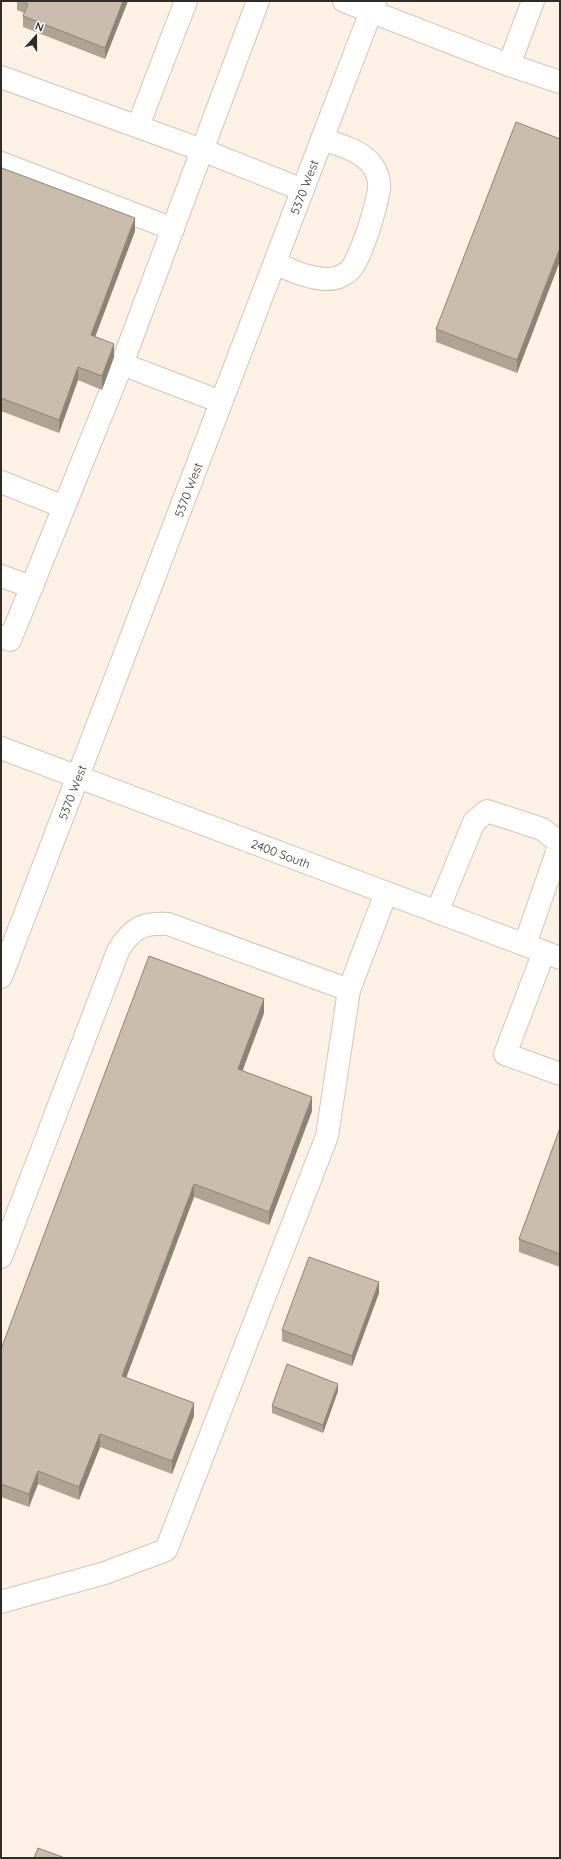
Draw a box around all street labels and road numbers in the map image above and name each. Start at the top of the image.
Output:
street label: 5370 West [286,158,321,216]
street label: 5370 West [171,460,205,519]
street label: 5370 West [55,763,89,822]
street label: 2400 South [249,835,313,871]

